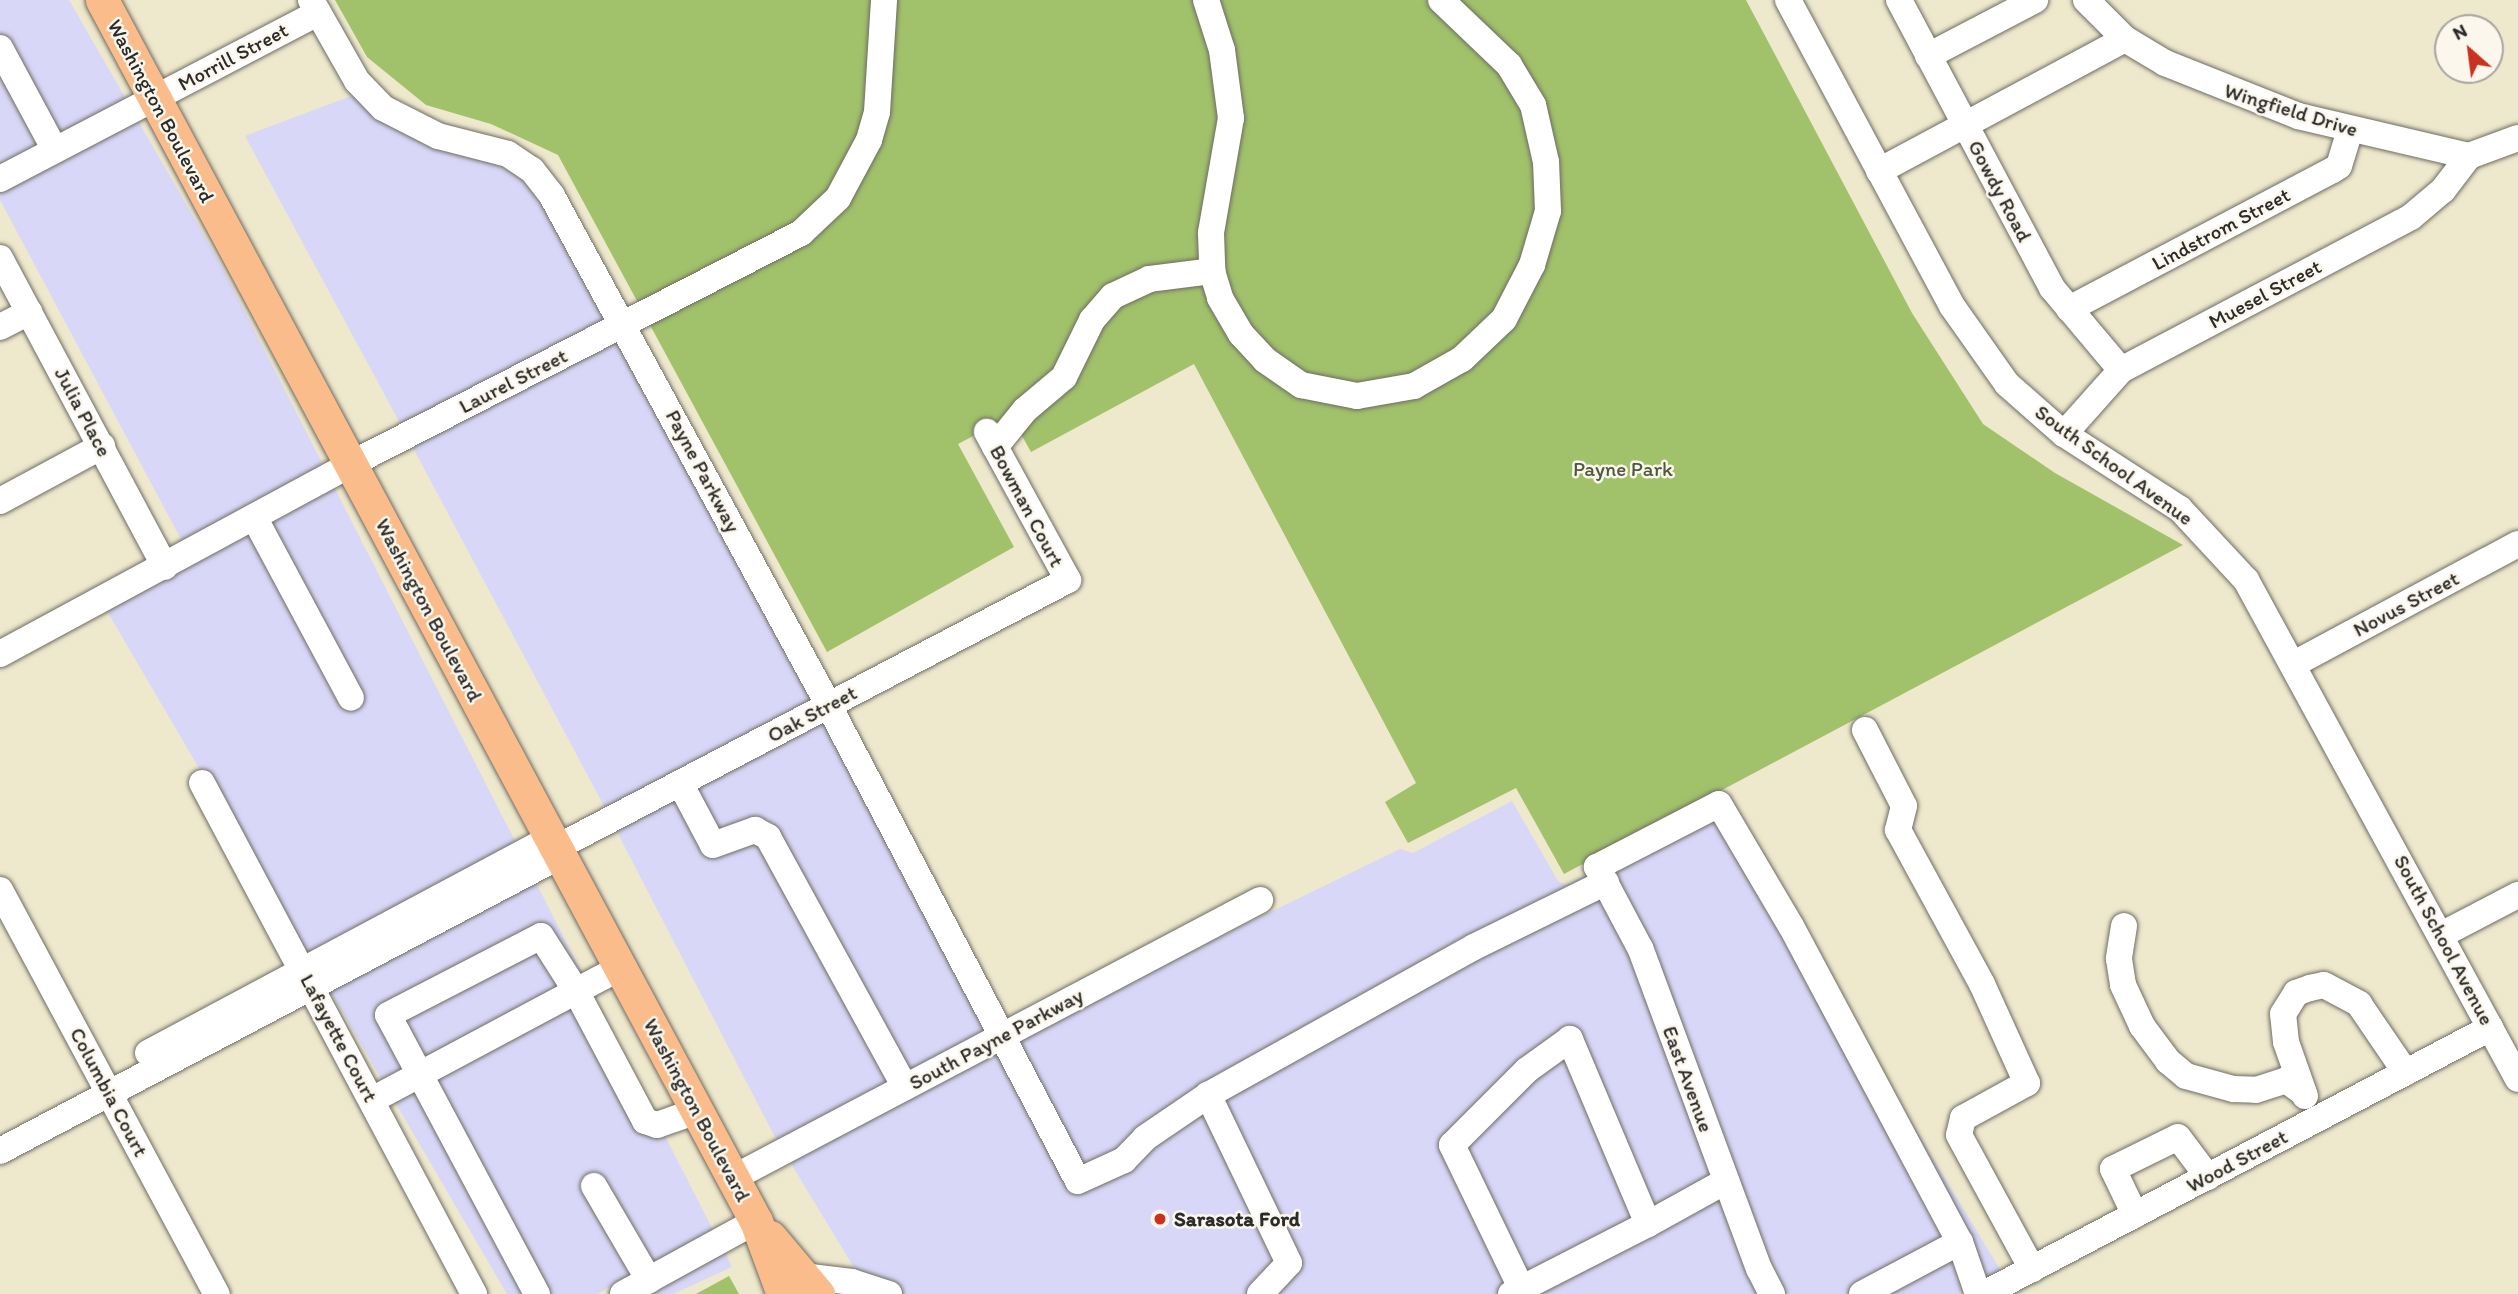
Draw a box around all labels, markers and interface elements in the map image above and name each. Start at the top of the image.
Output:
north arrow [2434,14,2504,84]
street label: Washington Boulevard [102,15,220,207]
street label: Morrill Street [174,17,292,97]
text: N [2449,19,2471,45]
street label: Wingfield Drive [2221,78,2361,142]
street label: Gowdy Road [1963,136,2037,246]
street label: Lindstrom Street [2148,182,2294,276]
street label: Muesel Street [2204,254,2326,334]
street label: Laurel Street [455,343,571,419]
street label: Julia Place [49,363,117,461]
street label: South School Avenue [2031,400,2197,530]
street label: Payne Parkway [661,406,745,536]
street label: Bowman Court [984,441,1070,571]
park label: Payne Park [1573,456,1673,482]
street label: Washington Boulevard [370,514,488,706]
street label: Novus Street [2349,566,2463,642]
street label: Oak Street [763,680,861,748]
street label: South School Avenue [2389,851,2499,1029]
street label: Lafayette Court [295,970,383,1106]
street label: South Payne Parkway [906,983,1086,1095]
street label: Washington Boulevard [638,1014,756,1206]
street label: Columbia Court [64,1023,154,1161]
street label: East Avenue [1657,1023,1719,1135]
street label: Wood Street [2182,1124,2292,1198]
place label: Sarasota Ford [1174,1206,1299,1232]
marker: Sarasota Ford [1152,1211,1168,1227]

